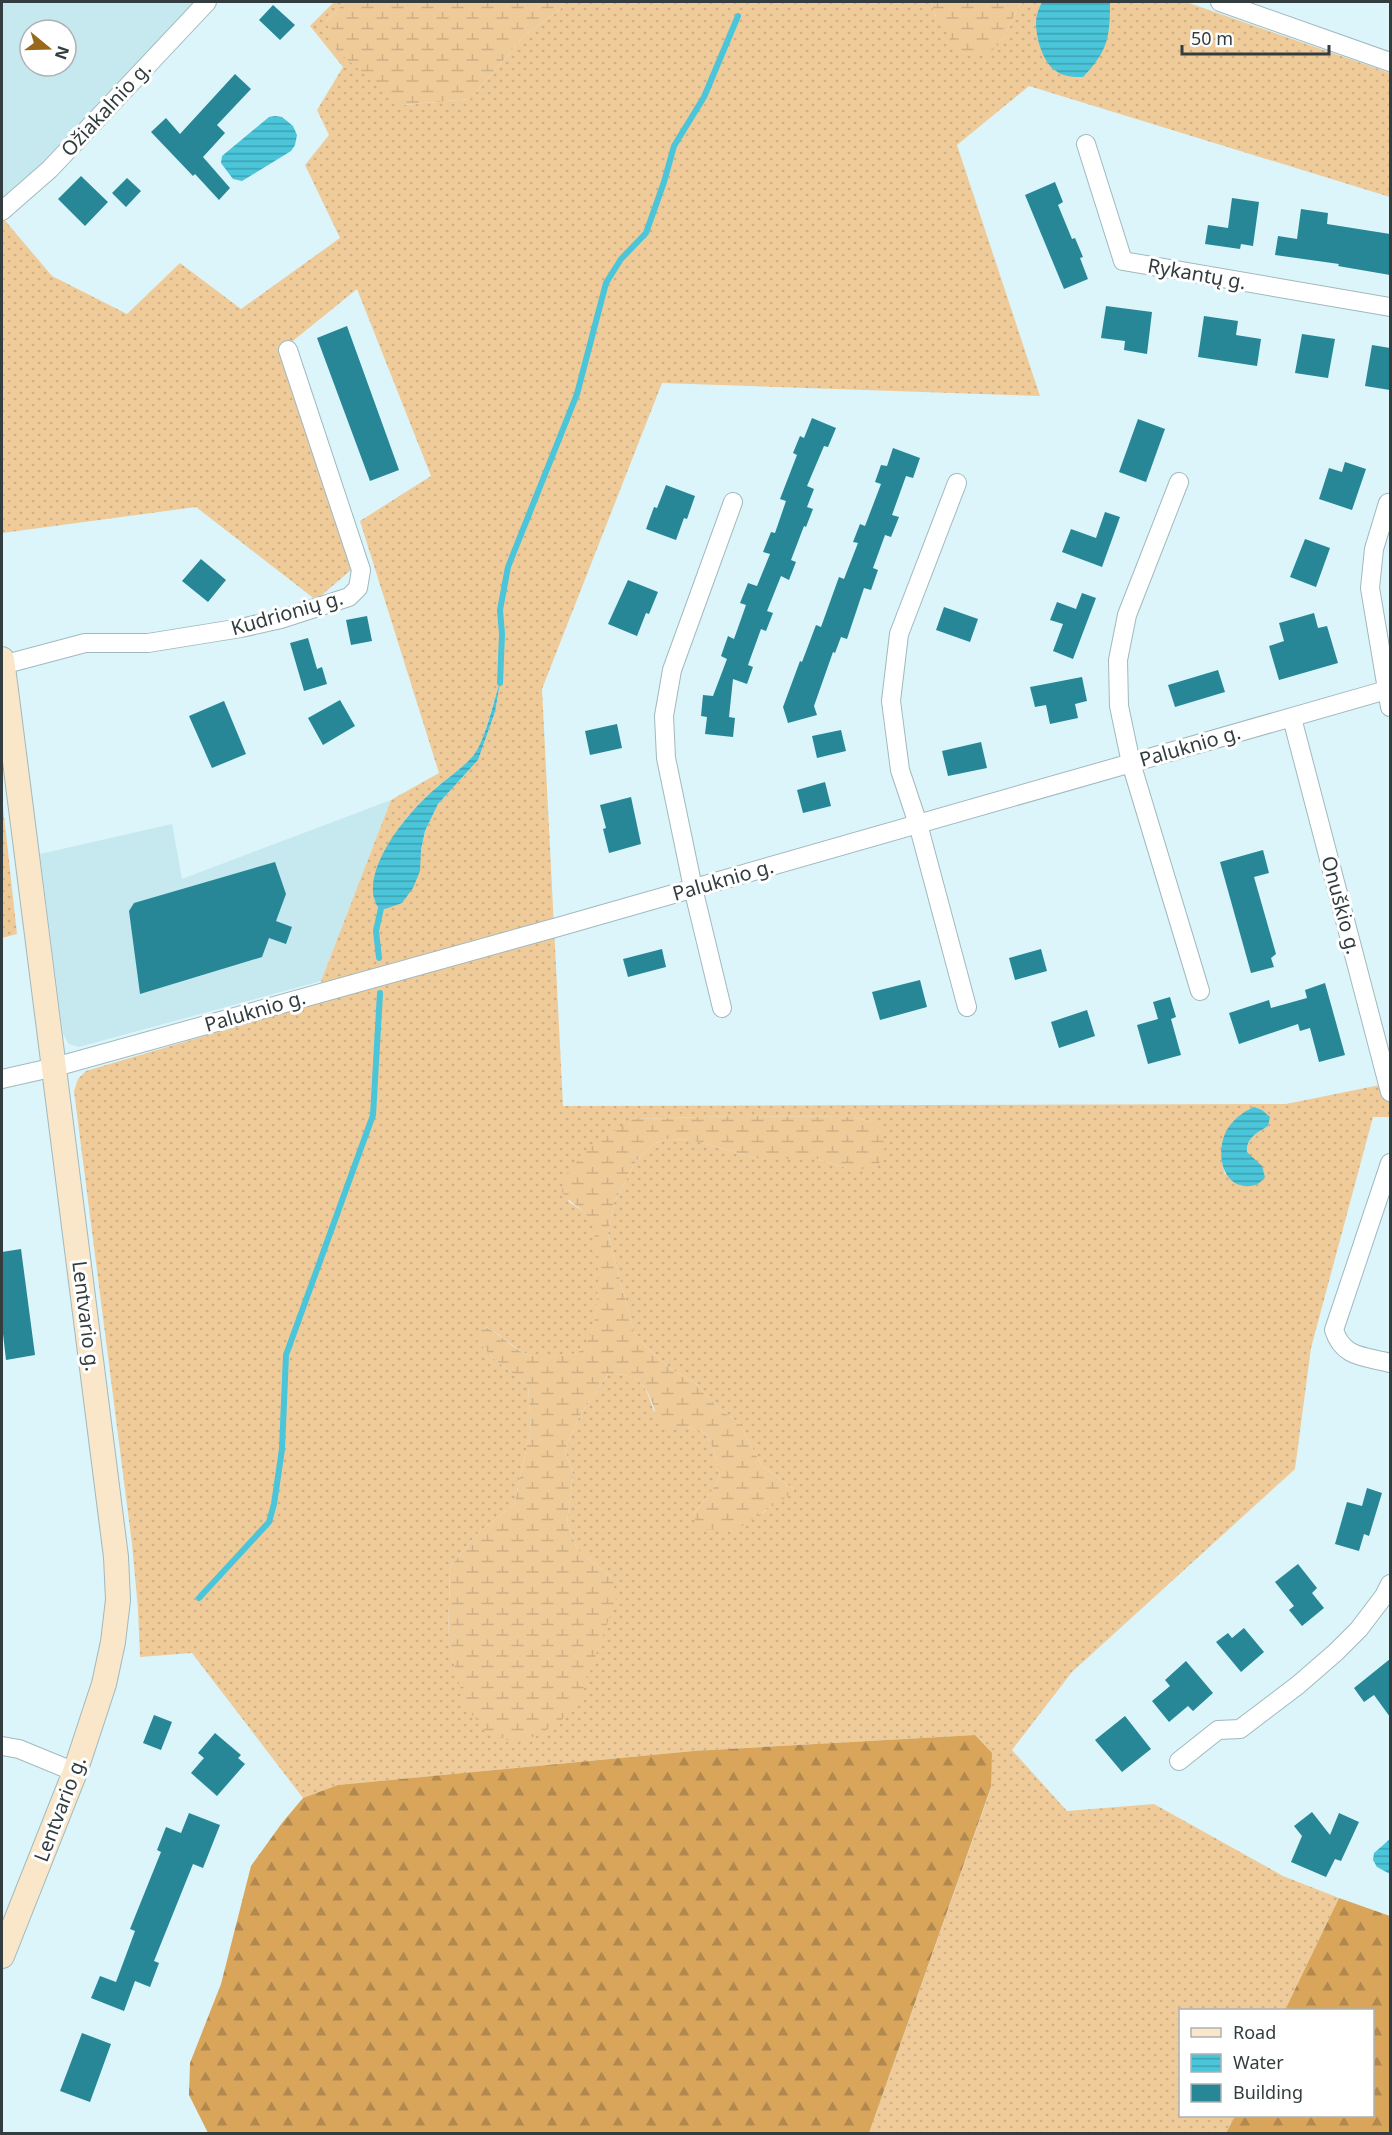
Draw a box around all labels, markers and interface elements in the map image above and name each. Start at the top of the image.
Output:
north arrow [18,18,78,78]
scale bar [1182,18,1329,56]
text: 50 m [1191,26,1233,50]
text: N [50,43,75,63]
street label: Ožiakalnio g. [55,55,157,162]
street label: Rykantų g. [1146,252,1248,295]
street label: Kudrionių g. [228,584,346,641]
street label: Paluknio g. [1136,718,1244,773]
street label: Paluknio g. [669,852,777,907]
street label: Onuškio g. [1315,853,1368,957]
street label: Paluknio g. [201,983,309,1038]
street label: Lentvario g. [66,1259,107,1373]
street label: Lentvario g. [27,1752,92,1866]
legend [1179,2009,1374,2117]
text: Road [1233,2020,1276,2044]
text: Water [1233,2050,1284,2074]
text: Building [1233,2080,1303,2104]

